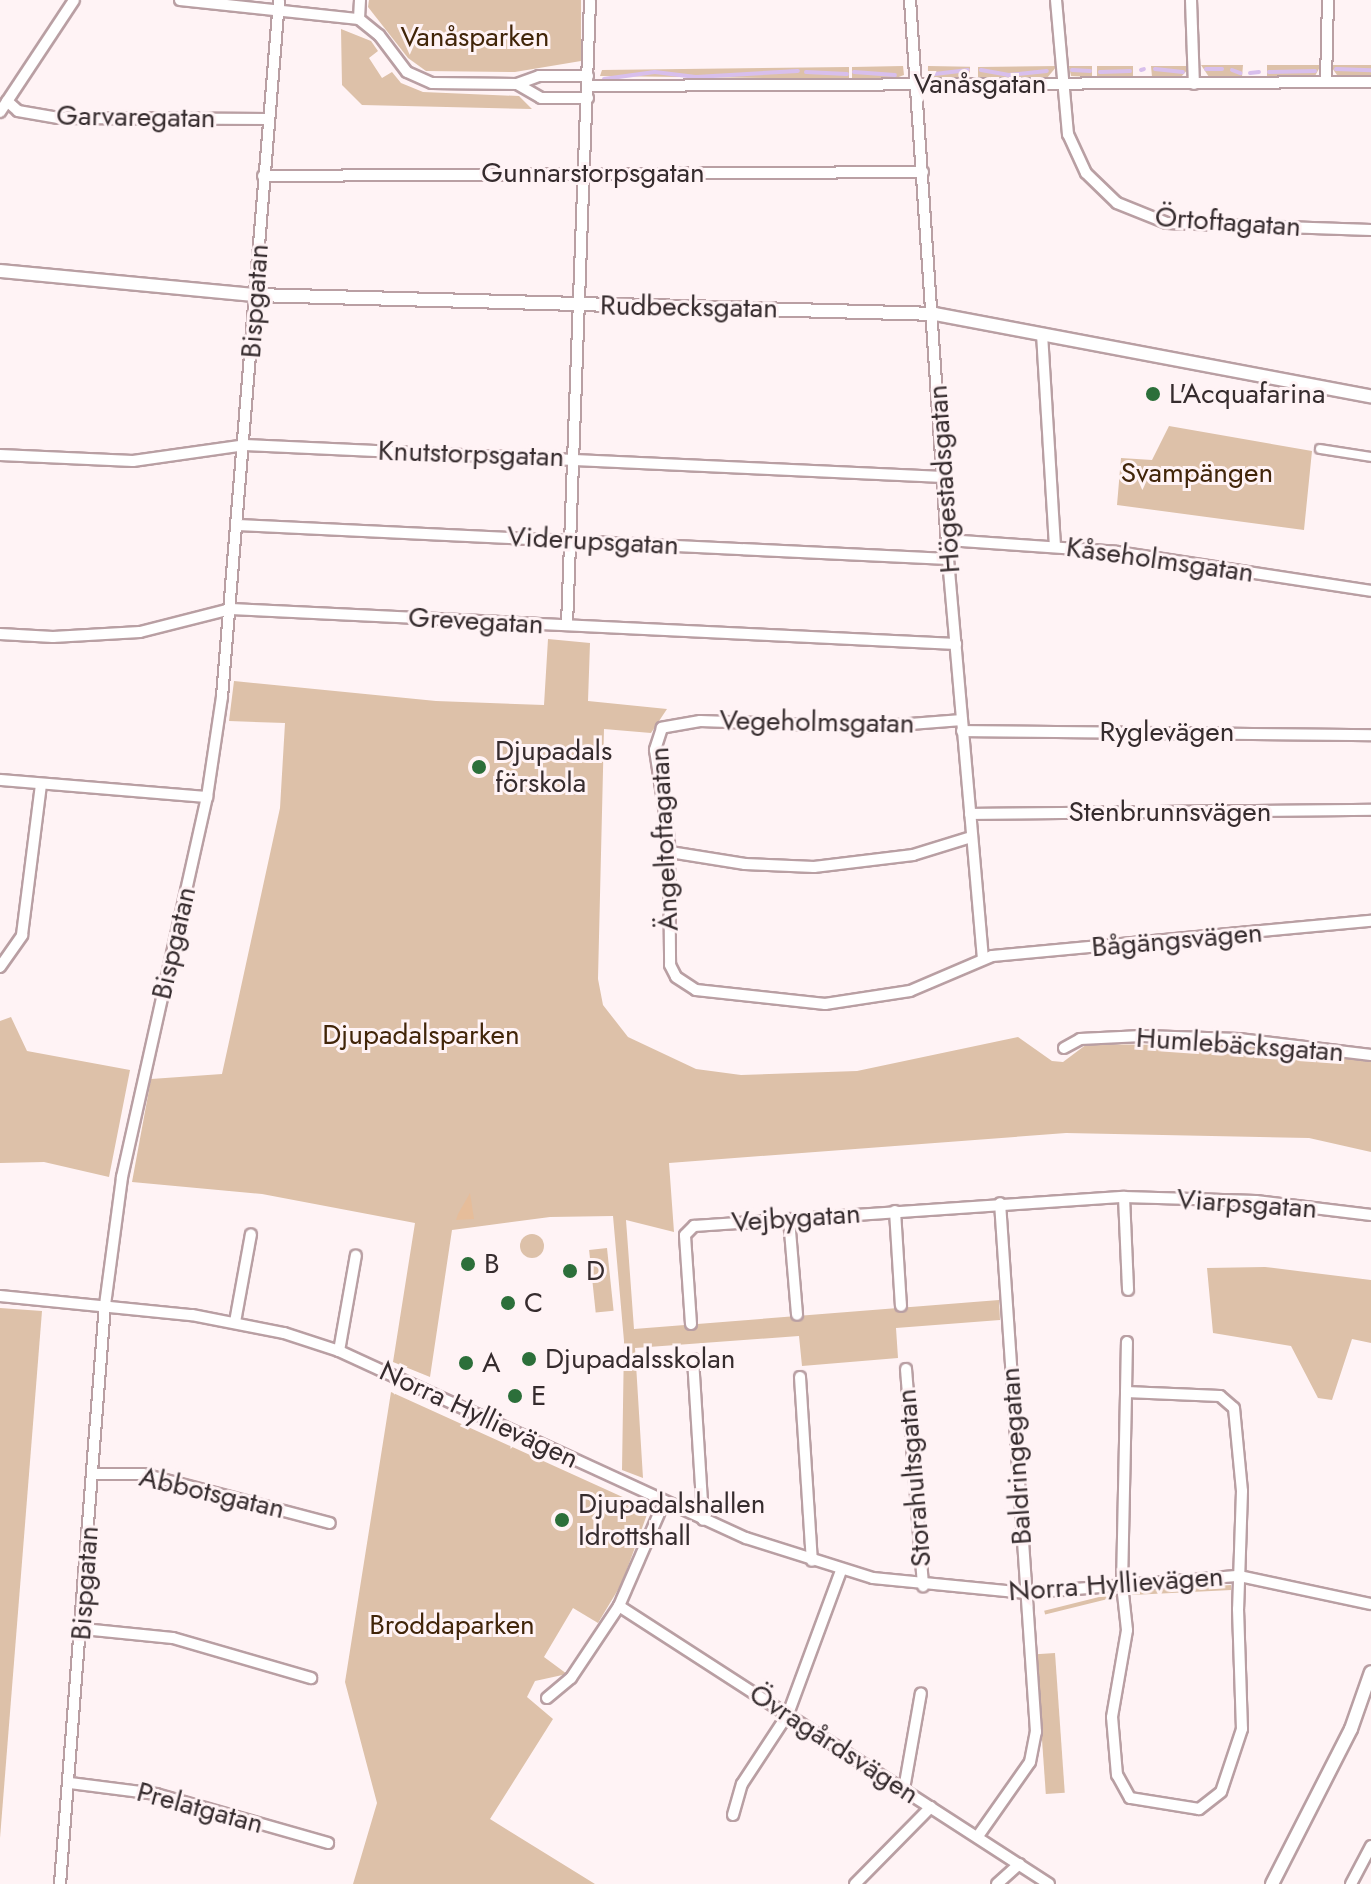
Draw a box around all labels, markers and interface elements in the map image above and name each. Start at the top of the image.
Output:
park label: Vanåsparken [401,20,549,54]
street label: Vanåsgatan [913,67,1047,101]
street label: Garvaregatan [56,99,216,135]
street label: Gunnarstorpsgatan [481,156,705,190]
street label: Örtoftagatan [1154,200,1302,244]
street label: Bispgatan [234,243,276,359]
street label: Rudbecksgatan [600,289,778,325]
place label: L'Acquafarina [1169,377,1325,411]
street label: Högestadsgatan [921,384,967,574]
marker: L'Acquafarina [1144,385,1162,403]
street label: Knutstorpsgatan [377,434,565,474]
park label: Svampängen [1121,456,1273,490]
street label: Viderupsgatan [506,520,680,562]
street label: Kåseholmsgatan [1064,530,1256,590]
street label: Grevegatan [407,601,545,641]
street label: Vegeholmsgatan [719,704,915,740]
street label: Ryglevägen [1100,715,1234,749]
place label: Djupadals förskola [495,734,612,800]
street label: Ängeltoftagatan [642,746,686,932]
marker: Djupadals förskola [470,758,488,776]
street label: Stenbrunnsvägen [1069,795,1271,829]
street label: Bispgatan [145,883,203,1003]
street label: Bågängsvägen [1090,916,1264,964]
park label: Djupadalsparken [322,1018,520,1052]
street label: Humlebäcksgatan [1135,1021,1345,1069]
street label: Viarpsgatan [1176,1182,1318,1226]
street label: Vejbygatan [730,1197,862,1239]
place label: B [484,1247,500,1281]
place label: D [586,1254,605,1288]
marker: B [459,1255,477,1273]
marker: D [561,1262,579,1280]
place label: C [524,1286,543,1320]
marker: C [499,1294,517,1312]
place label: Djupadalsskolan [545,1342,735,1376]
place label: A [482,1346,500,1380]
marker: Djupadalsskolan [520,1350,538,1368]
street label: Norra Hyllievägen [374,1354,584,1476]
marker: A [457,1354,475,1372]
street label: Baldringegatan [993,1366,1039,1546]
place label: E [531,1379,546,1413]
marker: E [506,1387,524,1405]
street label: Storahultsgatan [889,1388,939,1568]
street label: Abbotsgatan [136,1460,288,1526]
place label: Djupadalshallen Idrottshall [578,1487,765,1553]
marker: Djupadalshallen Idrottshall [553,1511,571,1529]
street label: Bispgatan [64,1525,106,1641]
street label: Norra Hyllievägen [1007,1560,1225,1608]
park label: Broddaparken [369,1608,535,1642]
street label: Övragårdsvägen [743,1677,925,1811]
street label: Prelatgatan [133,1775,267,1841]

